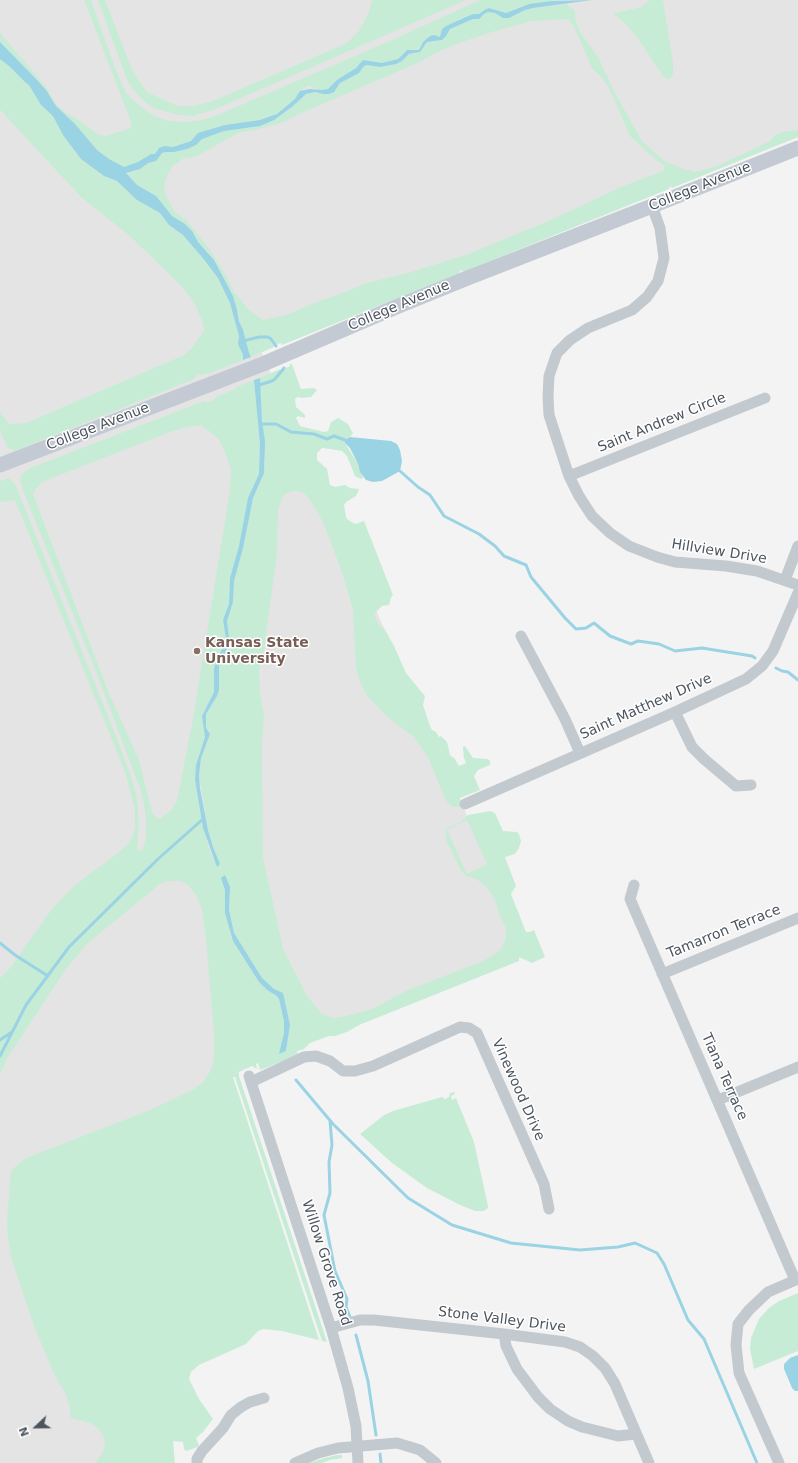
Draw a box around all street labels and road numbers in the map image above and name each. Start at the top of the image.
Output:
street label: College Avenue [646,159,754,215]
street label: College Avenue [346,277,452,335]
street label: Saint Andrew Circle [595,390,729,456]
street label: College Avenue [44,400,152,454]
street label: Hillview Drive [670,536,768,568]
street label: Saint Matthew Drive [577,670,715,744]
street label: Tamarron Terrace [665,902,783,962]
street label: Tiana Terrace [697,1031,751,1123]
street label: Vinewood Drive [488,1036,548,1144]
street label: Willow Grove Road [298,1198,354,1328]
street label: Stone Valley Drive [437,1304,567,1336]

